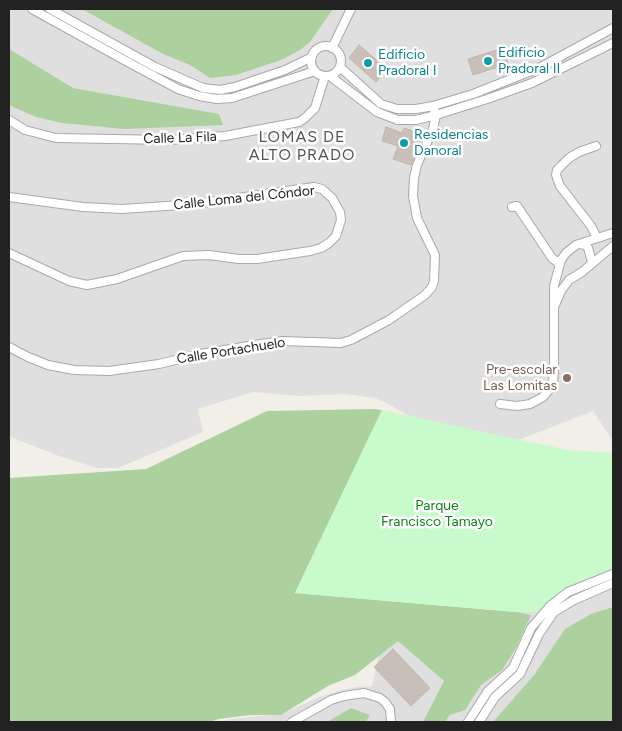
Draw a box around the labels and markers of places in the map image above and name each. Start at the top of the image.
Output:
place label: Edificio Pradoral II [498,45,560,78]
place label: Edificio Pradoral I [378,47,436,80]
marker: Edificio Pradoral II [482,55,494,67]
marker: Edificio Pradoral I [362,57,374,69]
place label: Residencias Danoral [414,127,488,160]
marker: Residencias Danoral [398,137,410,149]
place label: Pre-escolar Las Lomitas [483,362,557,394]
marker: Pre-escolar Las Lomitas [561,372,573,384]

